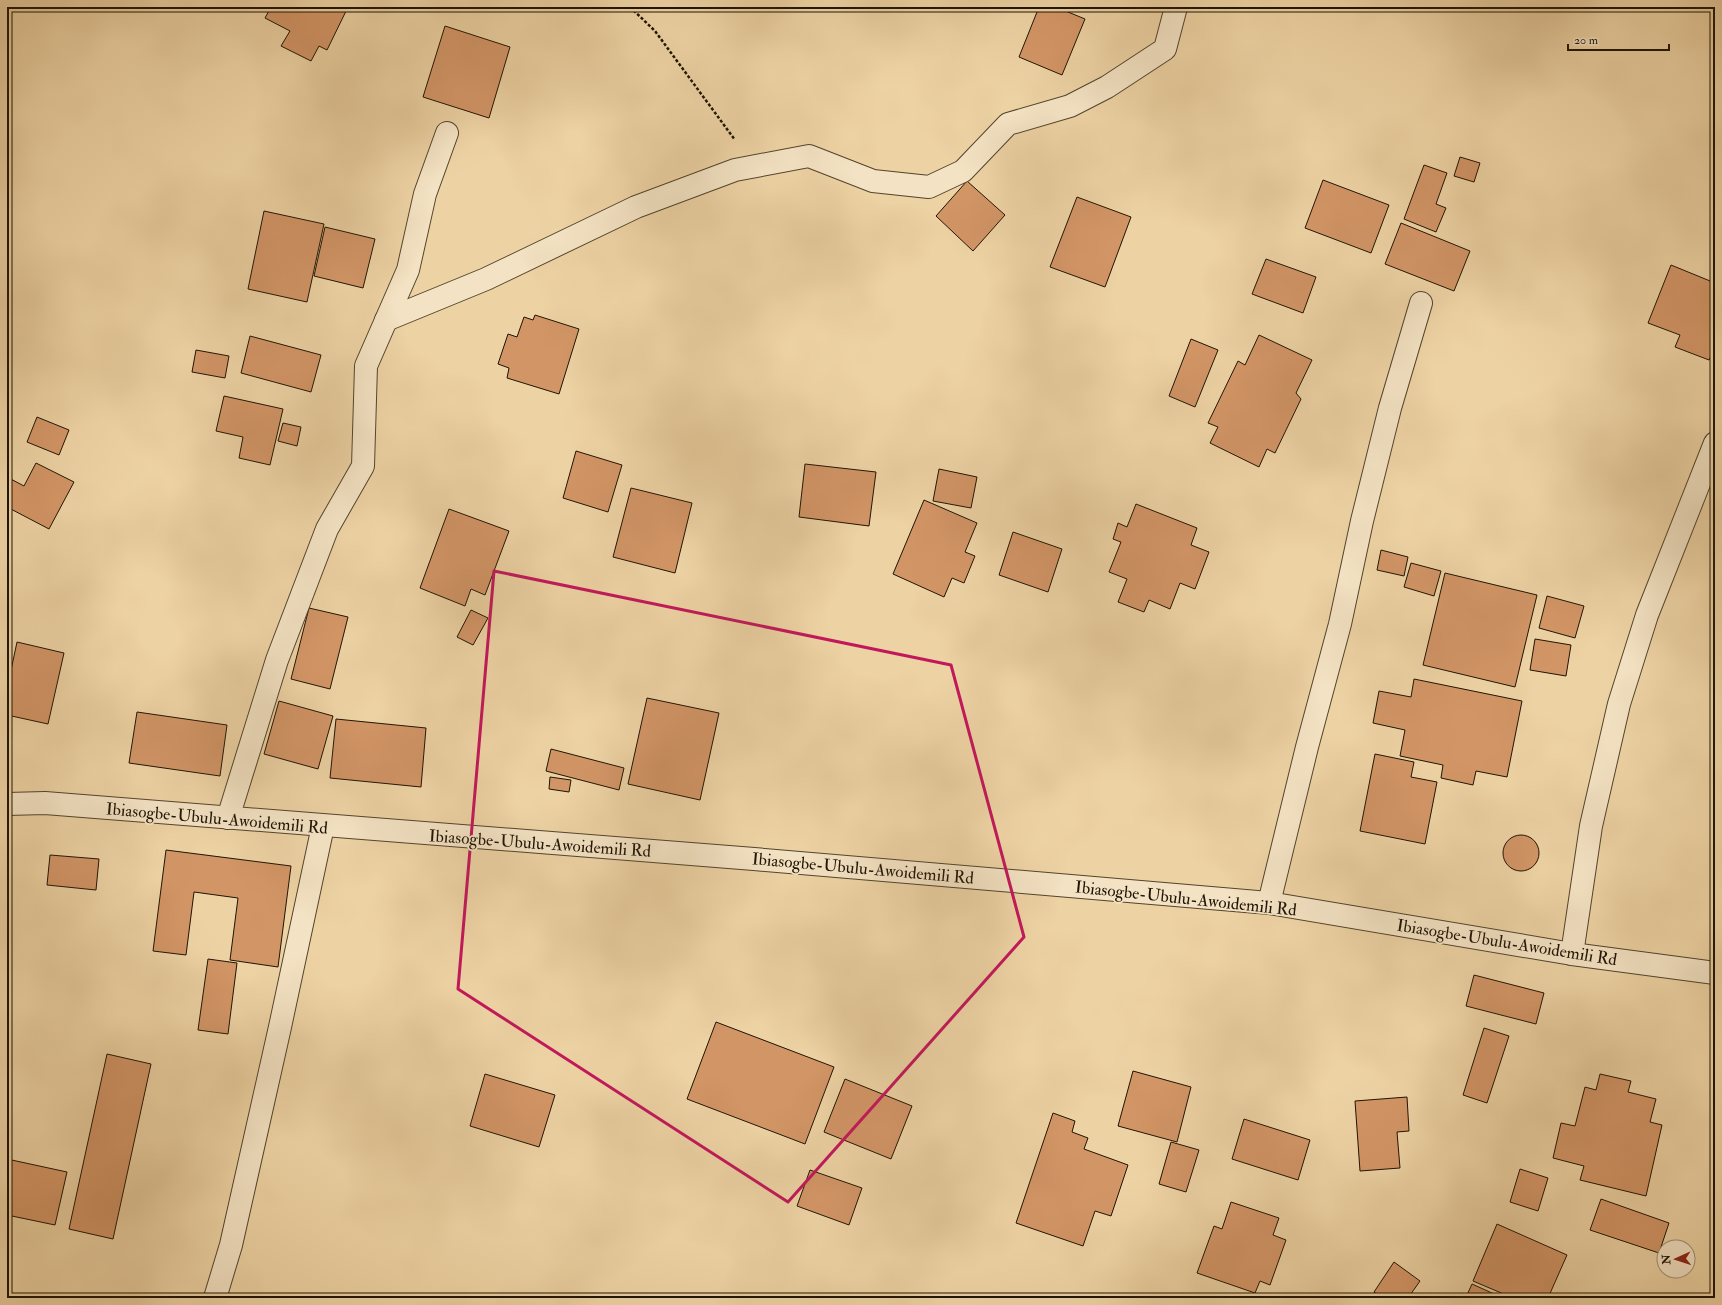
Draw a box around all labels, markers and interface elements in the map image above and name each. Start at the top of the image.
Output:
scale bar [1568,26,1669,52]
text: 20 m [1574,33,1599,48]
street label: Ibiasogbe-Ubulu-Awoidemili Rd [105,798,329,839]
street label: Ibiasogbe-Ubulu-Awoidemili Rd [428,825,652,862]
street label: Ibiasogbe-Ubulu-Awoidemili Rd [751,848,975,889]
street label: Ibiasogbe-Ubulu-Awoidemili Rd [1074,876,1298,921]
street label: Ibiasogbe-Ubulu-Awoidemili Rd [1395,915,1619,970]
north arrow [1656,1239,1696,1279]
text: N [1660,1253,1673,1266]

